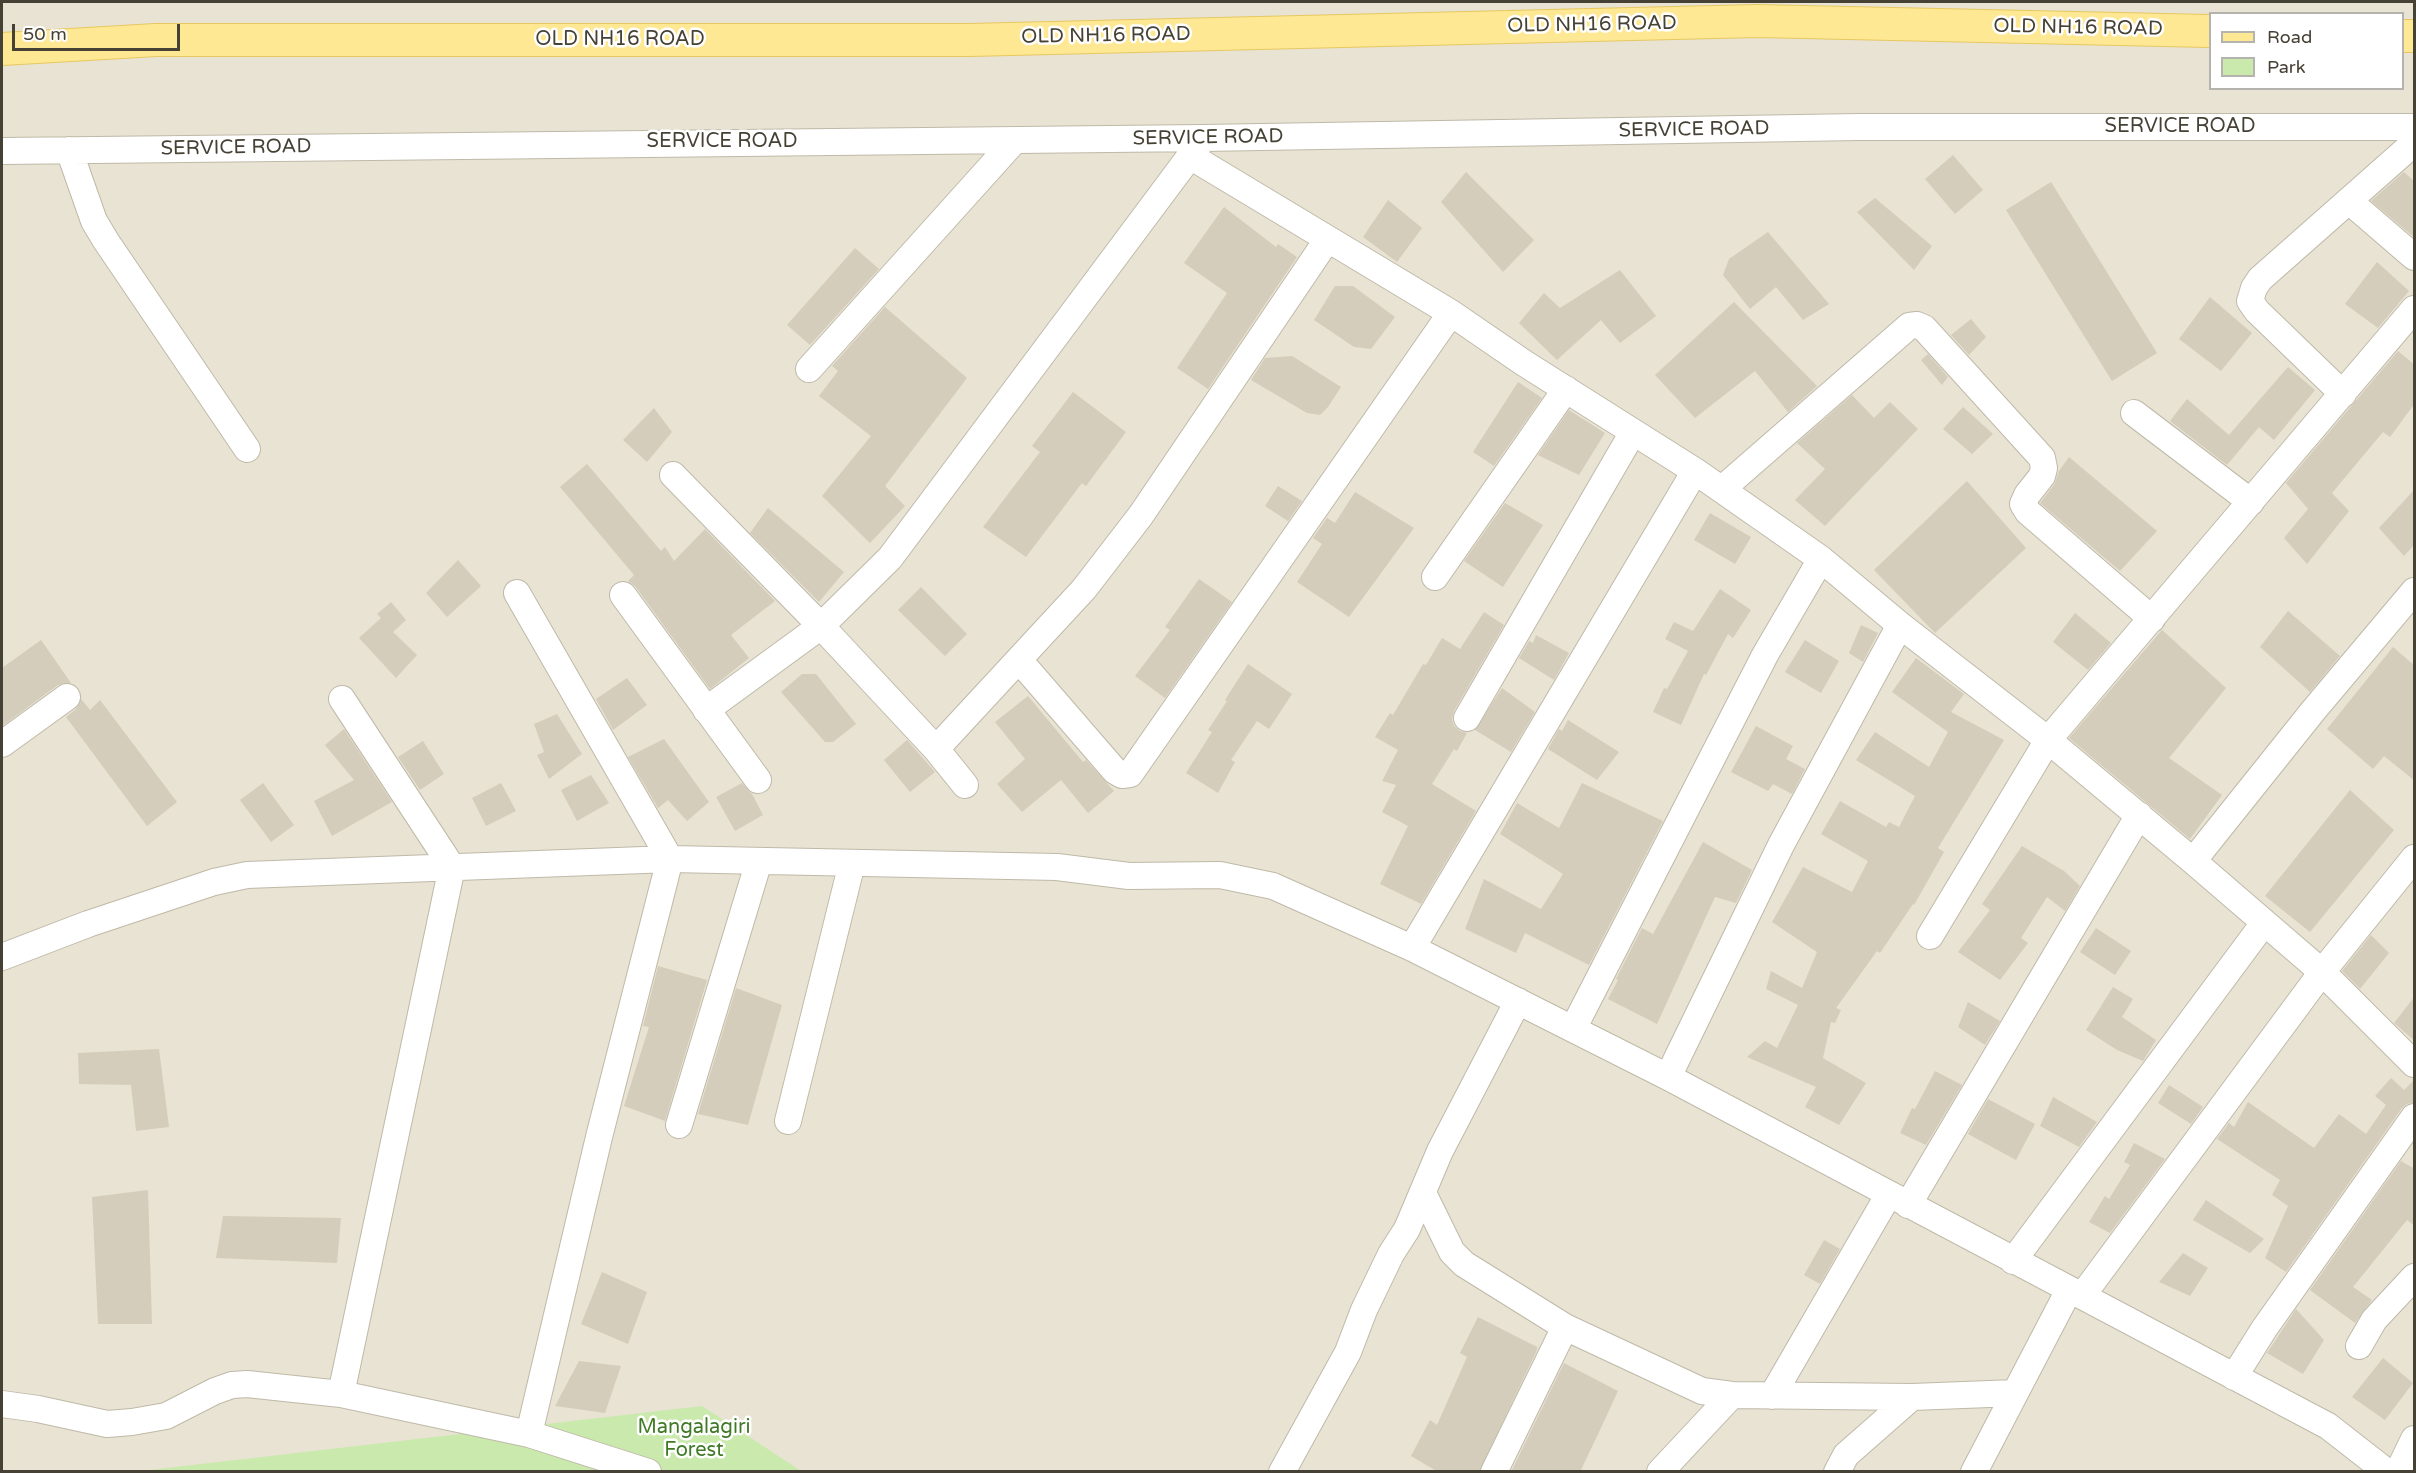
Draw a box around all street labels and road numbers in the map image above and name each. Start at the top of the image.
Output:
street label: OLD NH16 ROAD [1507,12,1677,38]
street label: OLD NH16 ROAD [1993,15,2163,41]
street label: OLD NH16 ROAD [1021,23,1191,49]
street label: OLD NH16 ROAD [535,28,705,52]
street label: SERVICE ROAD [2105,115,2255,139]
street label: SERVICE ROAD [1618,117,1770,143]
street label: SERVICE ROAD [1132,125,1284,151]
street label: SERVICE ROAD [647,130,797,154]
street label: SERVICE ROAD [160,135,312,161]

